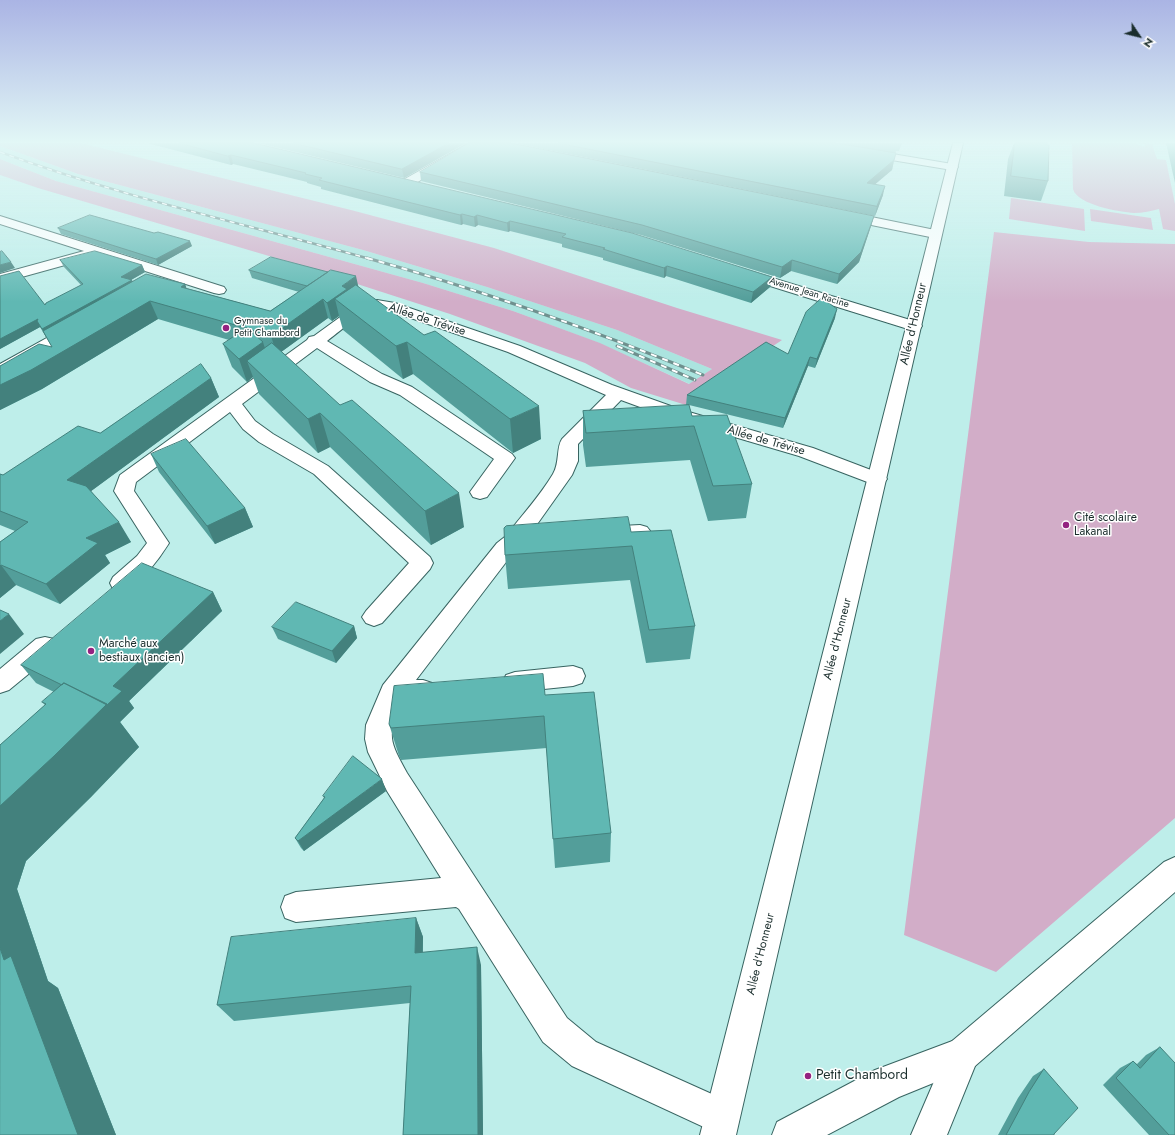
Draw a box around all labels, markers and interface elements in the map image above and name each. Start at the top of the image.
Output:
north arrow [1119,16,1159,56]
text: N [1140,35,1158,51]
street label: Avenue Jean Racine [768,275,850,311]
street label: Allée d'Honneur [898,281,930,367]
street label: Allée de Trévise [387,301,467,339]
place label: Gymnase du Petit Chambord [234,316,300,340]
marker: Gymnase du Petit Chambord [221,323,231,333]
street label: Allée de Trévise [726,423,806,459]
place label: Cité scolaire Lakanal [1074,511,1137,539]
marker: Cité scolaire Lakanal [1061,520,1071,530]
street label: Allée d'Honneur [821,597,855,681]
place label: Marché aux bestiaux (ancien) [99,637,184,665]
marker: Marché aux bestiaux (ancien) [86,646,96,656]
street label: Allée d'Honneur [744,912,778,996]
place label: Petit Chambord [816,1068,908,1084]
marker: Petit Chambord [803,1071,813,1081]

